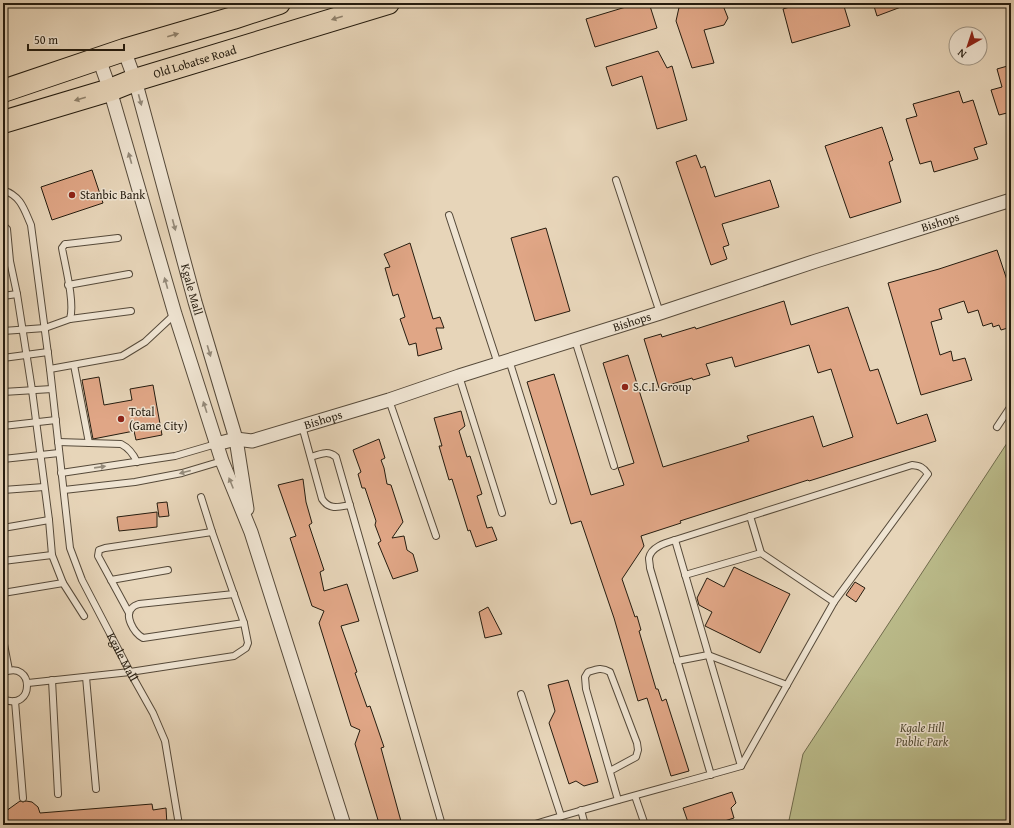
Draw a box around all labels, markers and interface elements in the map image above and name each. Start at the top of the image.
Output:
one-way arrow [331,16,343,22]
scale bar [28,26,124,52]
north arrow [948,26,988,66]
text: 50 m [34,31,58,48]
one-way arrow [167,32,179,38]
street label: Old Lobatse Road [151,41,239,82]
text: N [953,45,970,62]
one-way arrow [137,94,143,106]
one-way arrow [73,96,85,102]
one-way arrow [127,151,133,163]
place label: Stanbic Bank [80,186,146,203]
marker: Stanbic Bank [67,190,77,200]
street label: Bishops [919,208,961,236]
one-way arrow [171,220,177,232]
street label: Kgale Mall [177,262,208,318]
one-way arrow [163,276,169,288]
street label: Bishops [611,307,653,335]
one-way arrow [206,345,212,357]
place label: S.C.I. Group [633,378,692,395]
marker: S.C.I. Group [620,382,630,392]
one-way arrow [201,400,207,412]
place label: Total (Game City) [129,403,188,434]
street label: Bishops [302,405,344,433]
marker: Total (Game City) [116,414,126,424]
one-way arrow [94,464,106,470]
one-way arrow [179,469,191,475]
one-way arrow [228,477,234,489]
street label: Kgale Mall [103,629,143,685]
park label: Kgale Hill Public Park [895,719,949,750]

